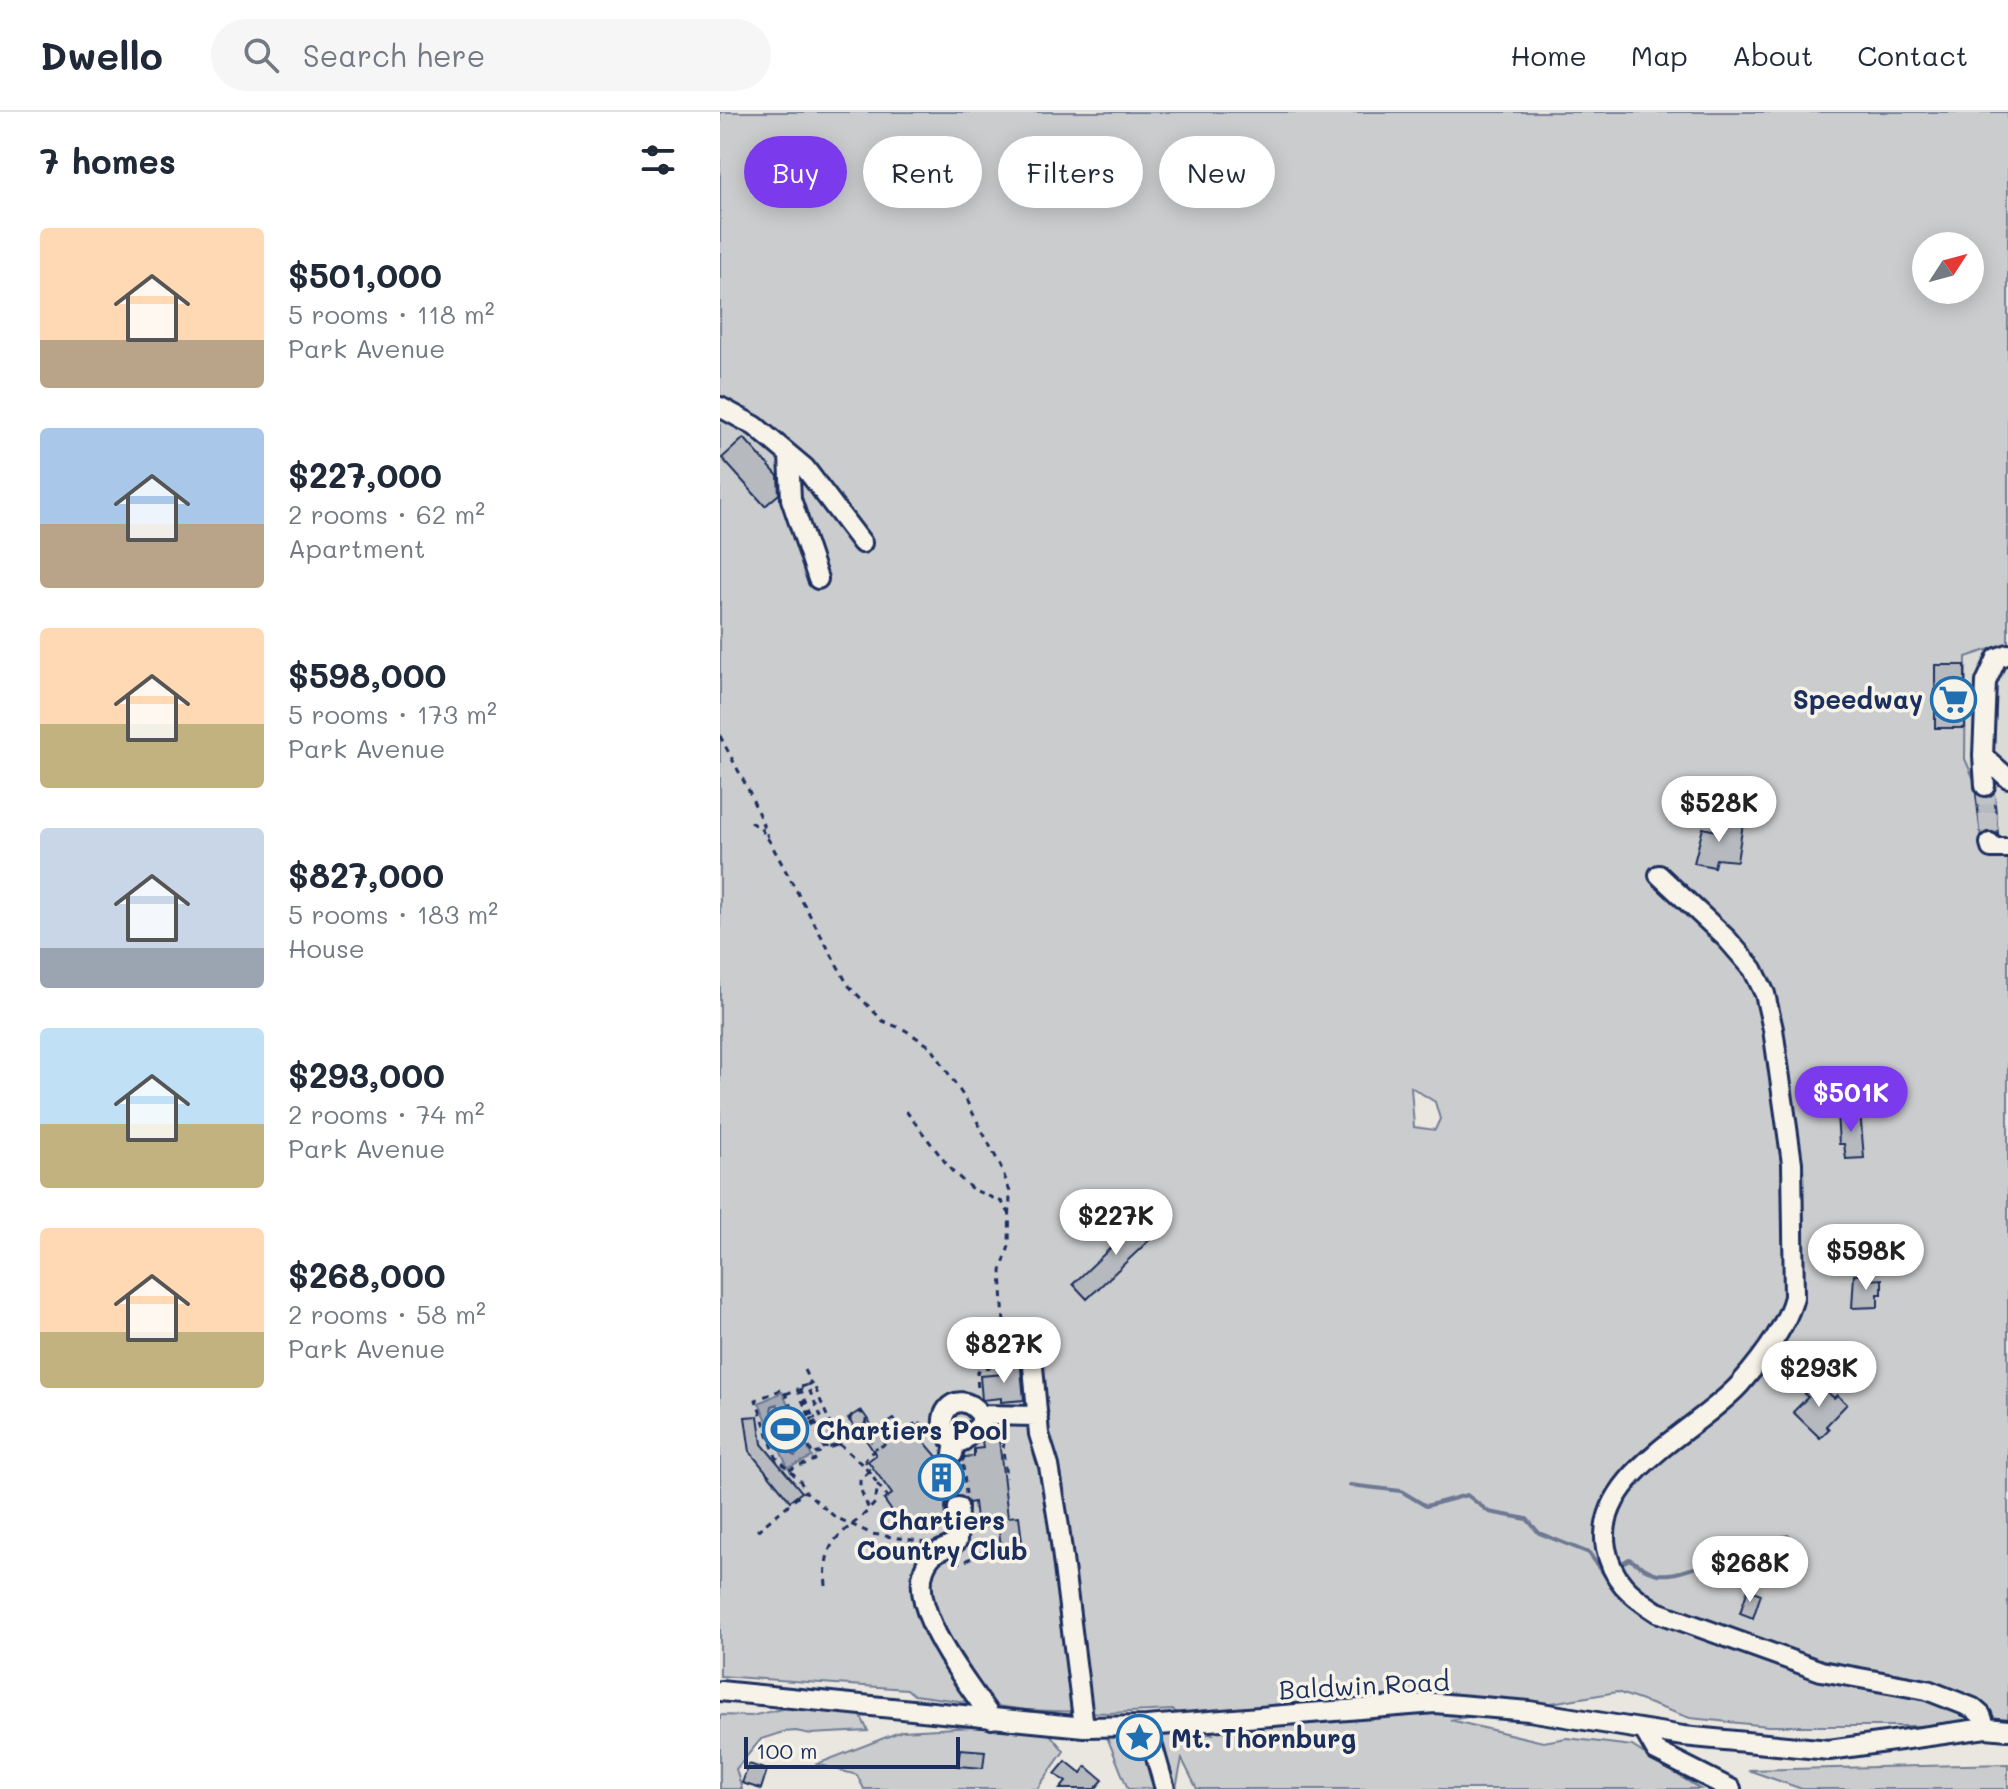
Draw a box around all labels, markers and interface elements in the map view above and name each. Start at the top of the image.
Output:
search box [211,19,771,91]
text: Dwello [40,30,163,80]
icon: search [239,33,283,77]
text: Search here [303,35,485,75]
text: Home [1511,37,1587,73]
text: Map [1631,37,1688,73]
text: About [1732,37,1813,73]
text: Contact [1857,37,1968,73]
chip: Buy [744,136,847,208]
chip: Rent [863,136,982,208]
chip: Filters [998,136,1143,208]
chip: New [1159,136,1275,208]
text: 7 homes [40,138,176,183]
icon: filters [636,138,680,182]
north arrow [1912,232,1984,304]
map controls [1912,232,1984,304]
text: $501,000 [288,252,442,297]
icon: home [104,260,200,356]
text: 5 rooms · 118 m² [288,297,495,331]
text: Park Avenue [288,331,445,365]
text: $227,000 [288,452,442,497]
icon: home [104,460,200,556]
text: 2 rooms · 62 m² [288,497,485,531]
text: Apartment [288,531,425,565]
text: $598,000 [288,652,446,697]
icon: home [104,660,200,756]
supermarket icon: Speedway [1930,675,1978,723]
place label: Speedway [1793,682,1923,716]
text: 5 rooms · 173 m² [288,697,497,731]
text: Park Avenue [288,731,445,765]
pin: $528K [1663,776,1775,844]
text: $528K [1679,785,1759,819]
text: $827,000 [288,852,444,897]
icon: home [104,860,200,956]
text: 5 rooms · 183 m² [288,897,498,931]
text: House [288,931,365,965]
text: $293,000 [288,1052,445,1097]
icon: home [104,1060,200,1156]
pin: $501K [1795,1066,1907,1134]
text: $501K [1813,1075,1889,1109]
text: 2 rooms · 74 m² [288,1097,485,1131]
text: Park Avenue [288,1131,445,1165]
pin: $227K [1060,1189,1172,1257]
text: $227K [1078,1198,1154,1232]
pin: $598K [1810,1224,1922,1292]
text: $598K [1826,1233,1906,1267]
text: $268,000 [288,1252,446,1297]
icon: home [104,1260,200,1356]
text: 2 rooms · 58 m² [288,1297,486,1331]
pin: $827K [948,1317,1060,1385]
text: $827K [965,1326,1043,1360]
text: Park Avenue [288,1331,445,1365]
pin: $293K [1763,1341,1875,1409]
text: $293K [1780,1350,1858,1384]
sports icon: Chartiers Pool [761,1406,809,1454]
place label: Chartiers Pool [816,1413,1008,1447]
building icon: Chartiers Country Club [918,1453,966,1501]
place label: Chartiers Country Club [856,1503,1028,1567]
pin: $268K [1694,1536,1806,1604]
text: $268K [1710,1545,1790,1579]
street label: Baldwin Road [1278,1664,1450,1706]
place icon: Mt. Thornburg [1116,1714,1164,1762]
place label: Mt. Thornburg [1171,1721,1356,1755]
scale bar [744,1733,960,1769]
text: 100 m [756,1736,818,1765]

